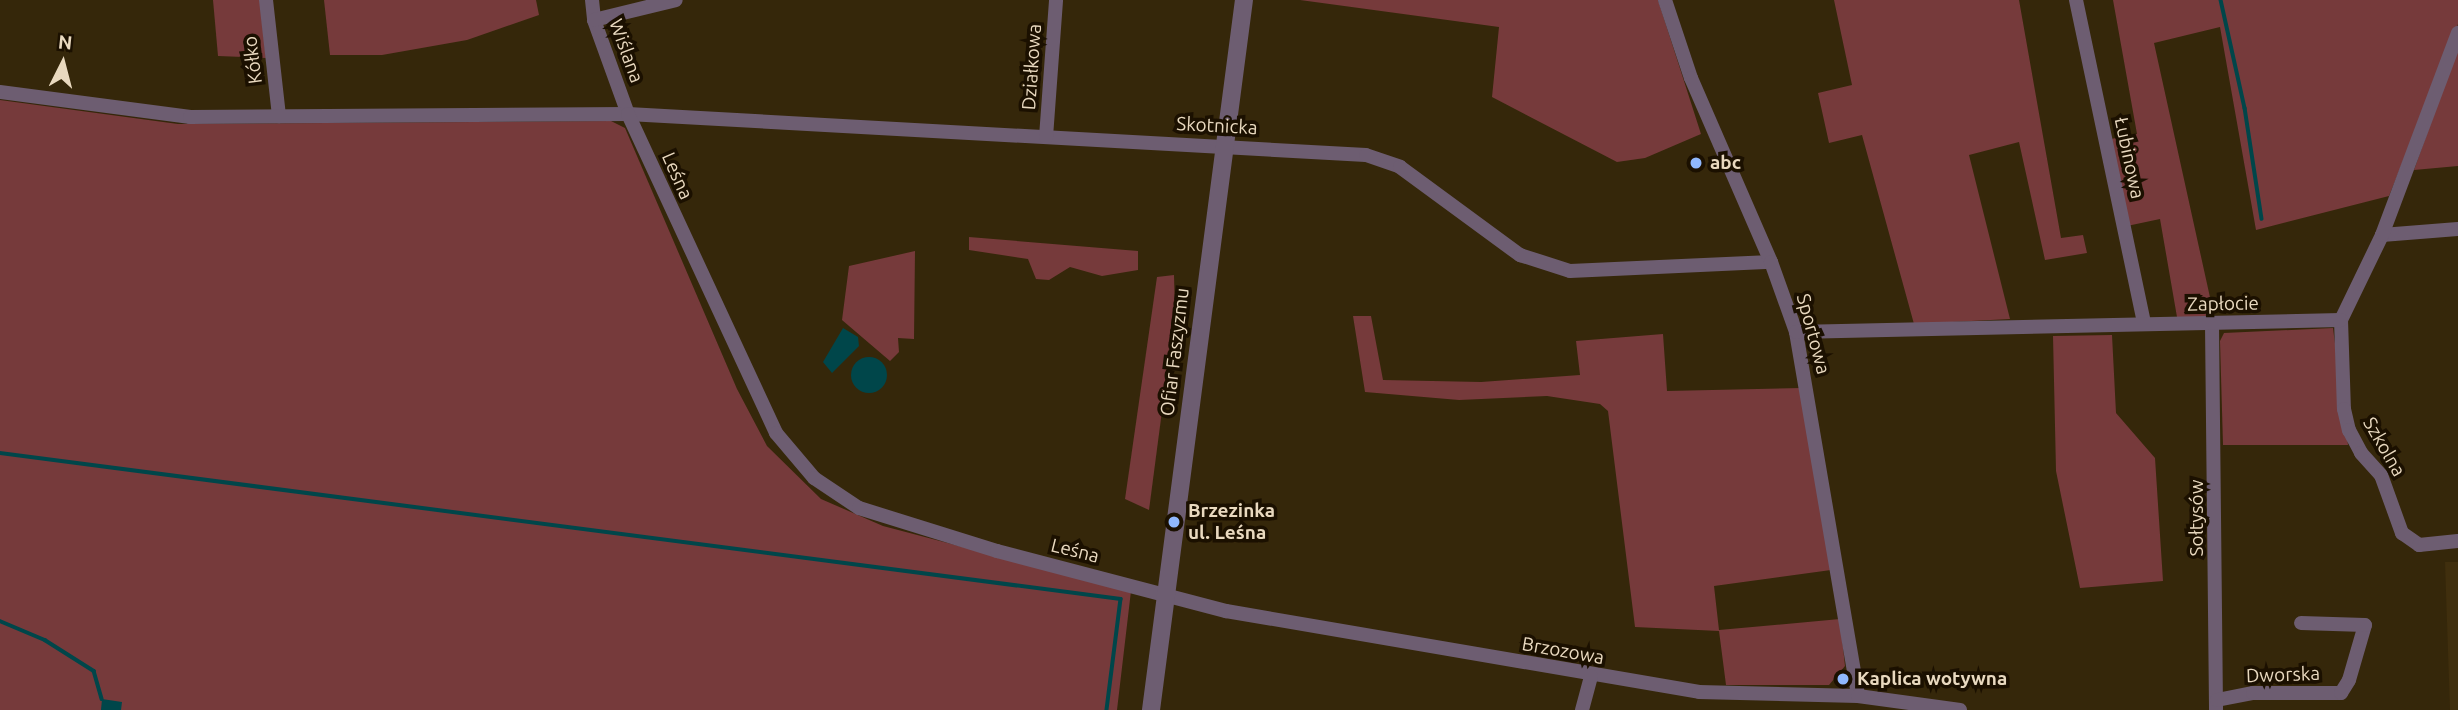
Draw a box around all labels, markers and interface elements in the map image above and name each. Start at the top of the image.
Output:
street label: Wiślana [604,16,648,86]
street label: Działkowa [1018,23,1046,111]
north arrow [28,28,98,98]
text: N [57,30,73,54]
street label: Kółko [239,35,267,85]
street label: Skotnicka [1176,112,1258,140]
street label: Łubinowa [2109,115,2149,201]
street label: Leśna [657,149,697,203]
place label: abc [1710,152,1741,174]
marker: abc [1688,155,1704,171]
street label: Ofiar Faszyzmu [1156,287,1194,417]
street label: Sportowa [1791,291,1835,377]
street label: Zapłocie [2187,292,2259,316]
street label: Szkolna [2358,413,2410,481]
street label: Sołtysów [2186,480,2208,556]
place label: Brzezinka ul. Leśna [1188,500,1275,544]
marker: Brzezinka ul. Leśna [1166,514,1182,530]
street label: Leśna [1048,534,1102,568]
street label: Brzozowa [1520,633,1606,669]
street label: Dworska [2246,662,2320,688]
place label: Kaplica wotywna [1857,668,2007,690]
marker: Kaplica wotywna [1835,671,1851,687]

